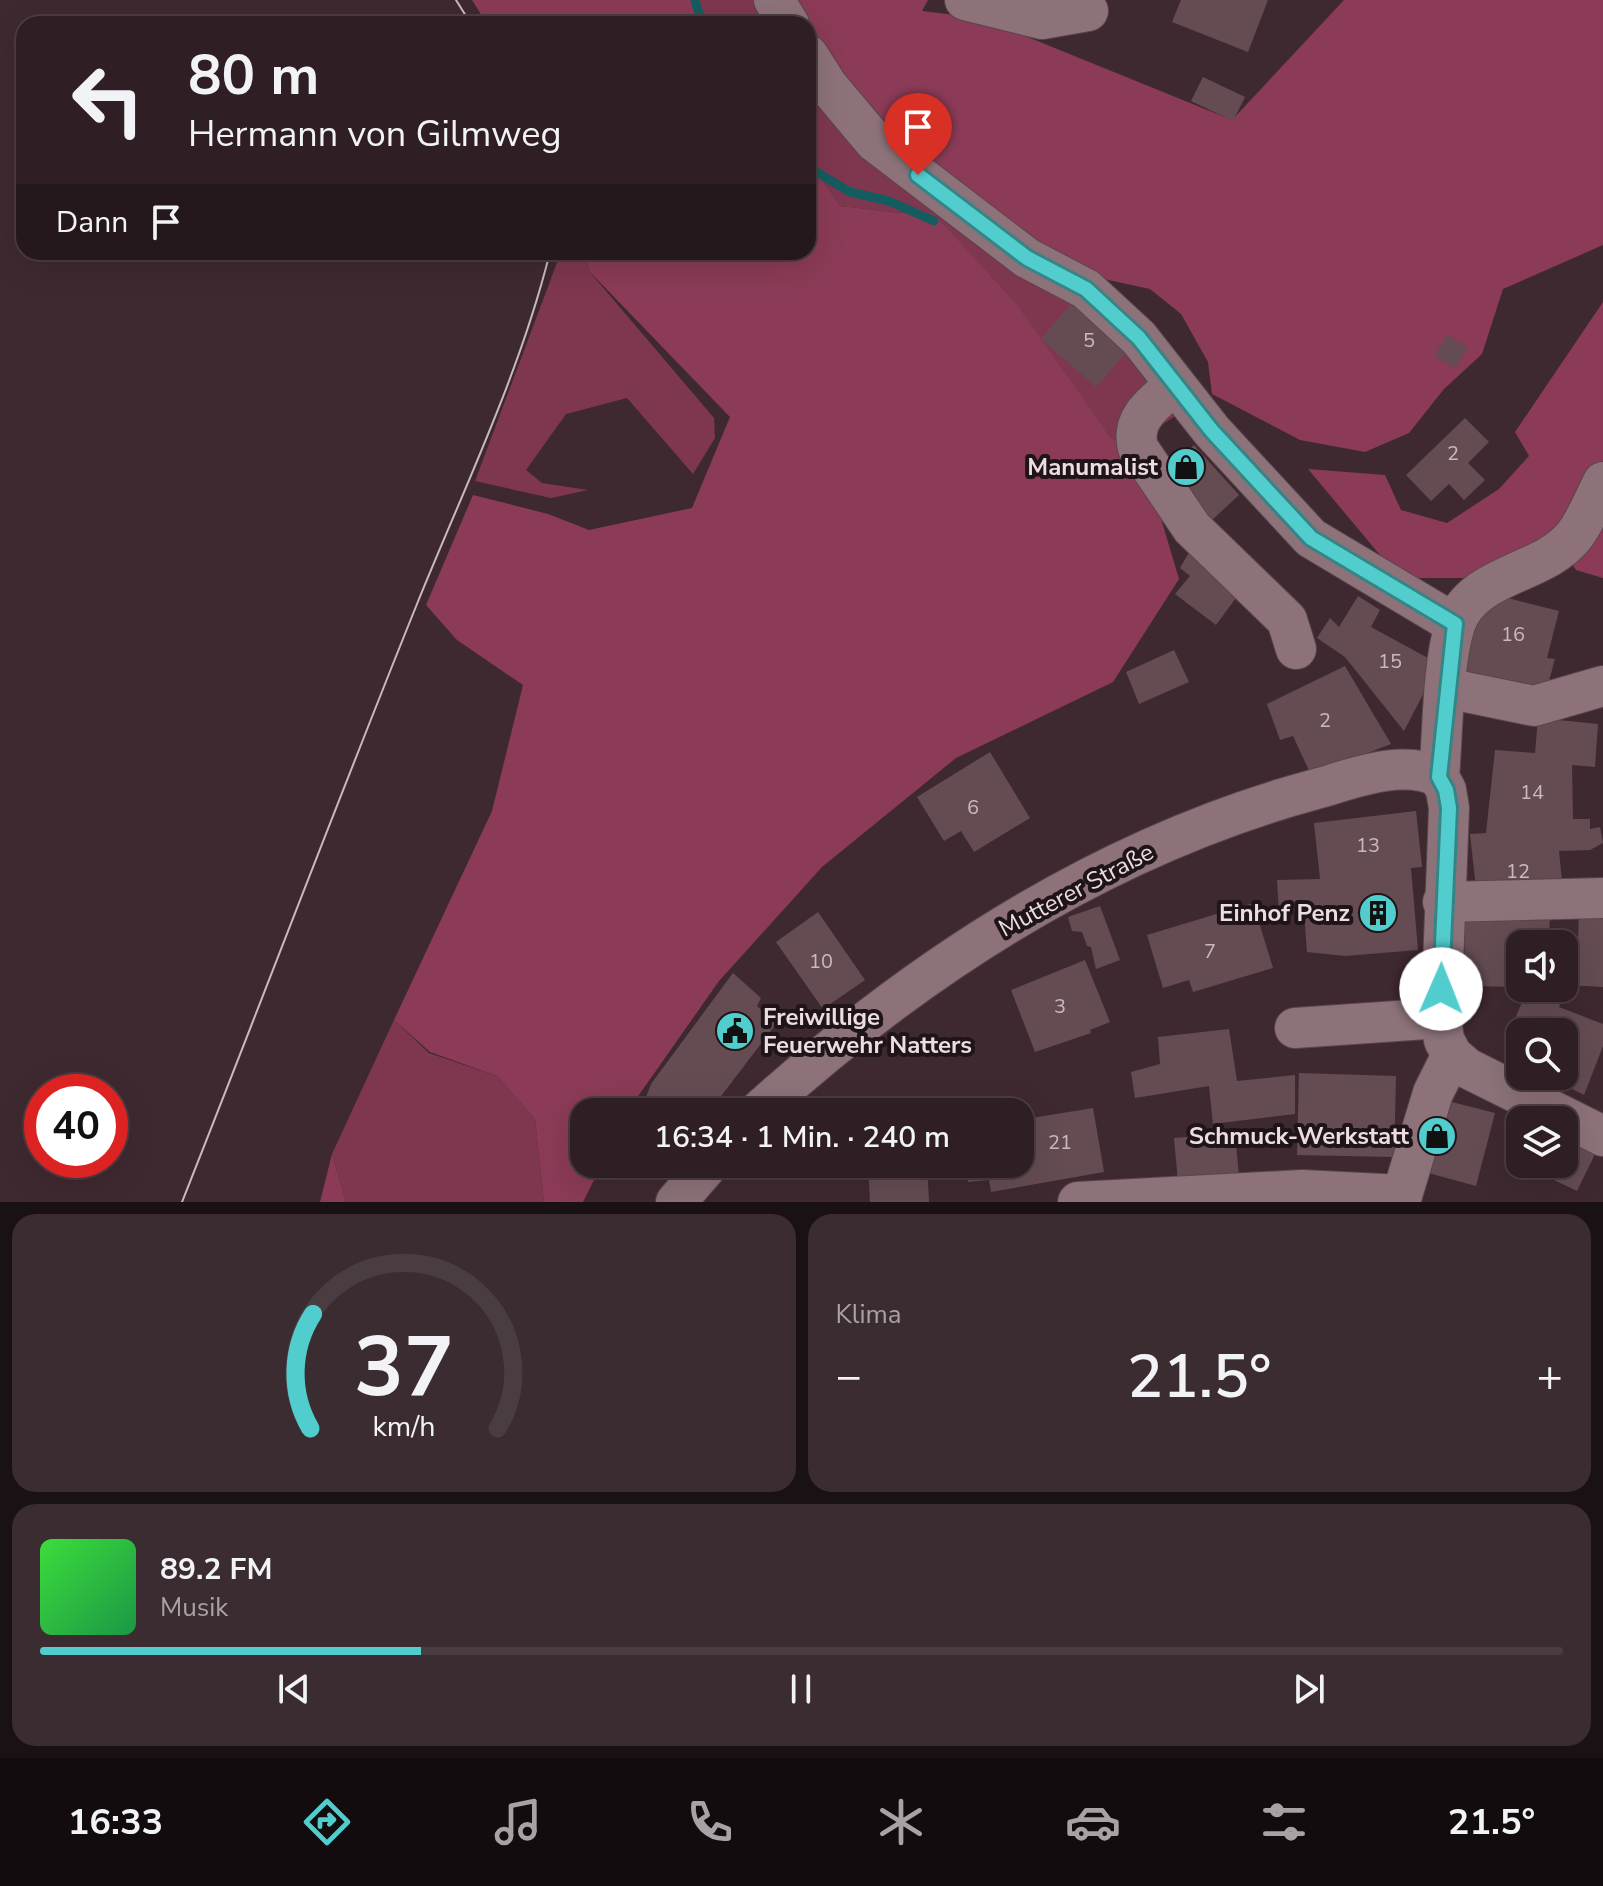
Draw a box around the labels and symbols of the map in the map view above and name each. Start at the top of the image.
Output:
pin [884,93,952,175]
house number: 5 [1083,327,1095,354]
house number: 2 [1447,440,1459,467]
shop icon: Manumalist [1165,446,1207,488]
place label: Manumalist [1027,451,1159,483]
house number: 16 [1501,621,1525,648]
house number: 15 [1378,648,1402,675]
house number: 2 [1319,707,1331,734]
house number: 14 [1520,779,1544,806]
house number: 6 [967,794,979,821]
house number: 13 [1356,832,1380,859]
street label: Mutterer Straße [993,836,1159,944]
house number: 12 [1506,858,1530,885]
building icon: Einhof Penz [1357,892,1399,934]
place label: Einhof Penz [1219,897,1350,929]
house number: 7 [1204,938,1216,965]
position arrow [1399,947,1483,1031]
house number: 10 [809,948,833,975]
house number: 3 [1054,993,1066,1020]
place label: Freiwillige Feuerwehr Natters [763,1001,972,1061]
public building icon: Freiwillige Feuerwehr Natters [714,1010,756,1052]
speed limit sign: 40 [24,1074,128,1178]
shop icon: Schmuck-Werkstatt [1416,1115,1458,1157]
place label: Schmuck-Werkstatt [1189,1120,1410,1152]
house number: 21 [1048,1129,1072,1156]

